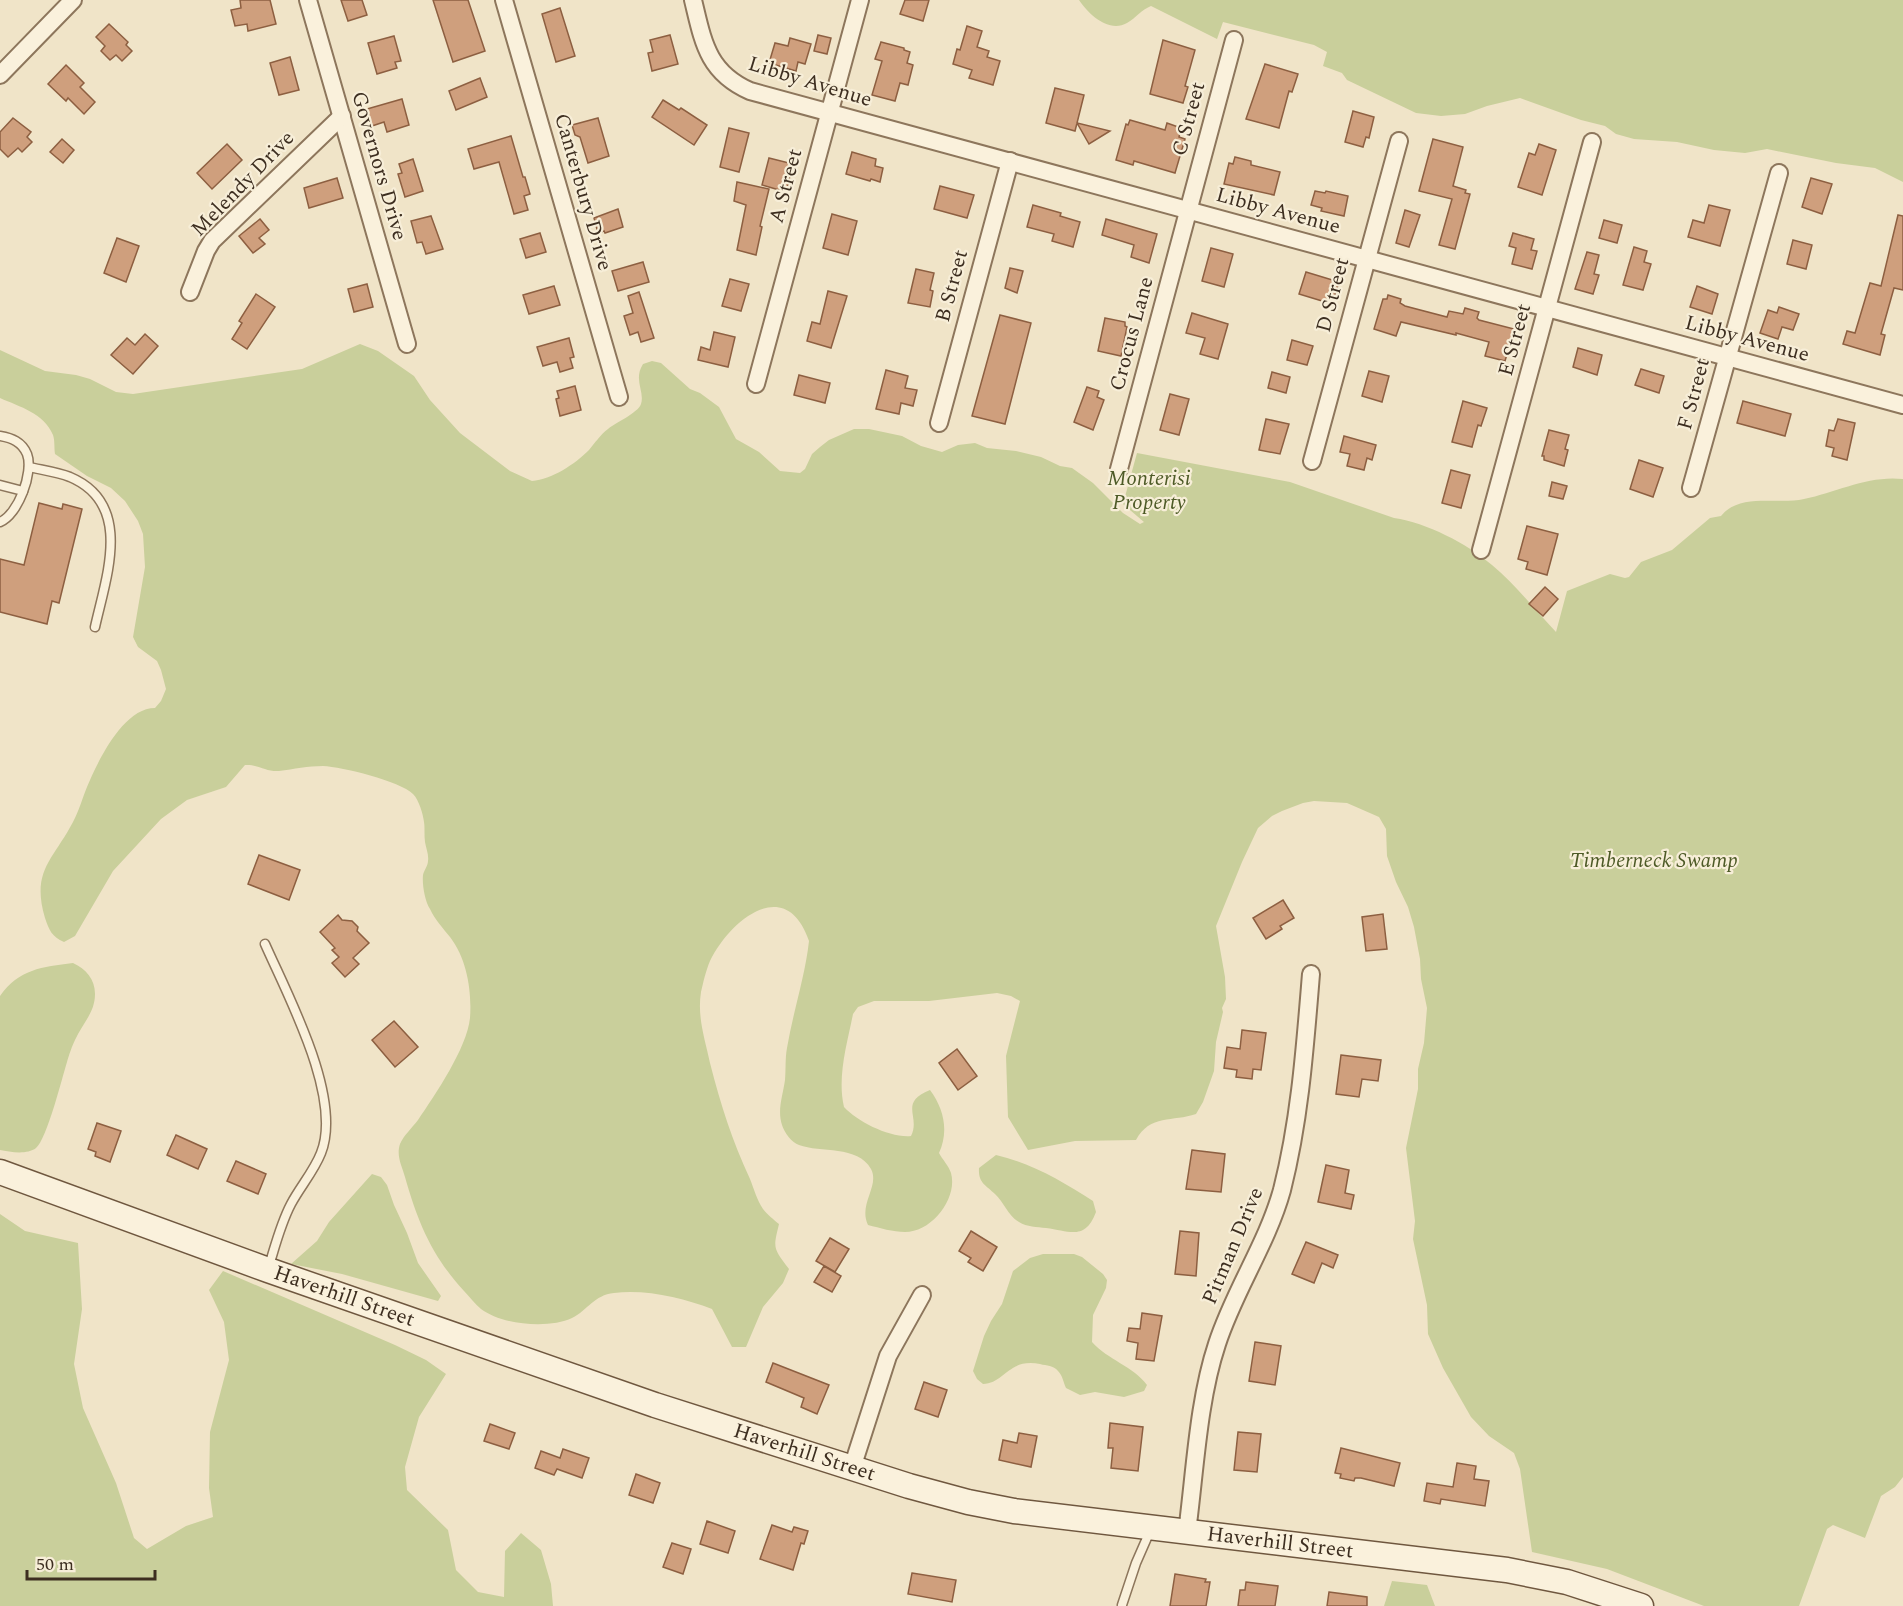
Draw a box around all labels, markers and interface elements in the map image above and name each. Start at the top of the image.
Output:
street label: Libby Avenue [744,48,876,116]
street label: C Street [1164,78,1214,160]
street label: Governors Drive [342,88,416,244]
street label: Canterbury Drive [545,110,621,274]
street label: Melendy Drive [184,123,302,245]
street label: A Street [761,145,811,227]
street label: Libby Avenue [1212,179,1344,243]
street label: B Street [927,246,977,326]
street label: D Street [1308,254,1358,336]
street label: Crocus Lane [1101,273,1163,395]
street label: E Street [1490,300,1540,380]
street label: Libby Avenue [1681,307,1813,371]
street label: F Street [1669,354,1719,434]
park label: Monterisi Property [1107,463,1191,519]
park label: Timberneck Swamp [1570,845,1738,877]
street label: Pitman Drive [1194,1182,1272,1310]
street label: Haverhill Street [269,1257,419,1336]
street label: Haverhill Street [729,1415,879,1490]
street label: Haverhill Street [1205,1518,1355,1568]
scale bar [27,1543,154,1581]
text: 50 m [36,1551,74,1578]

